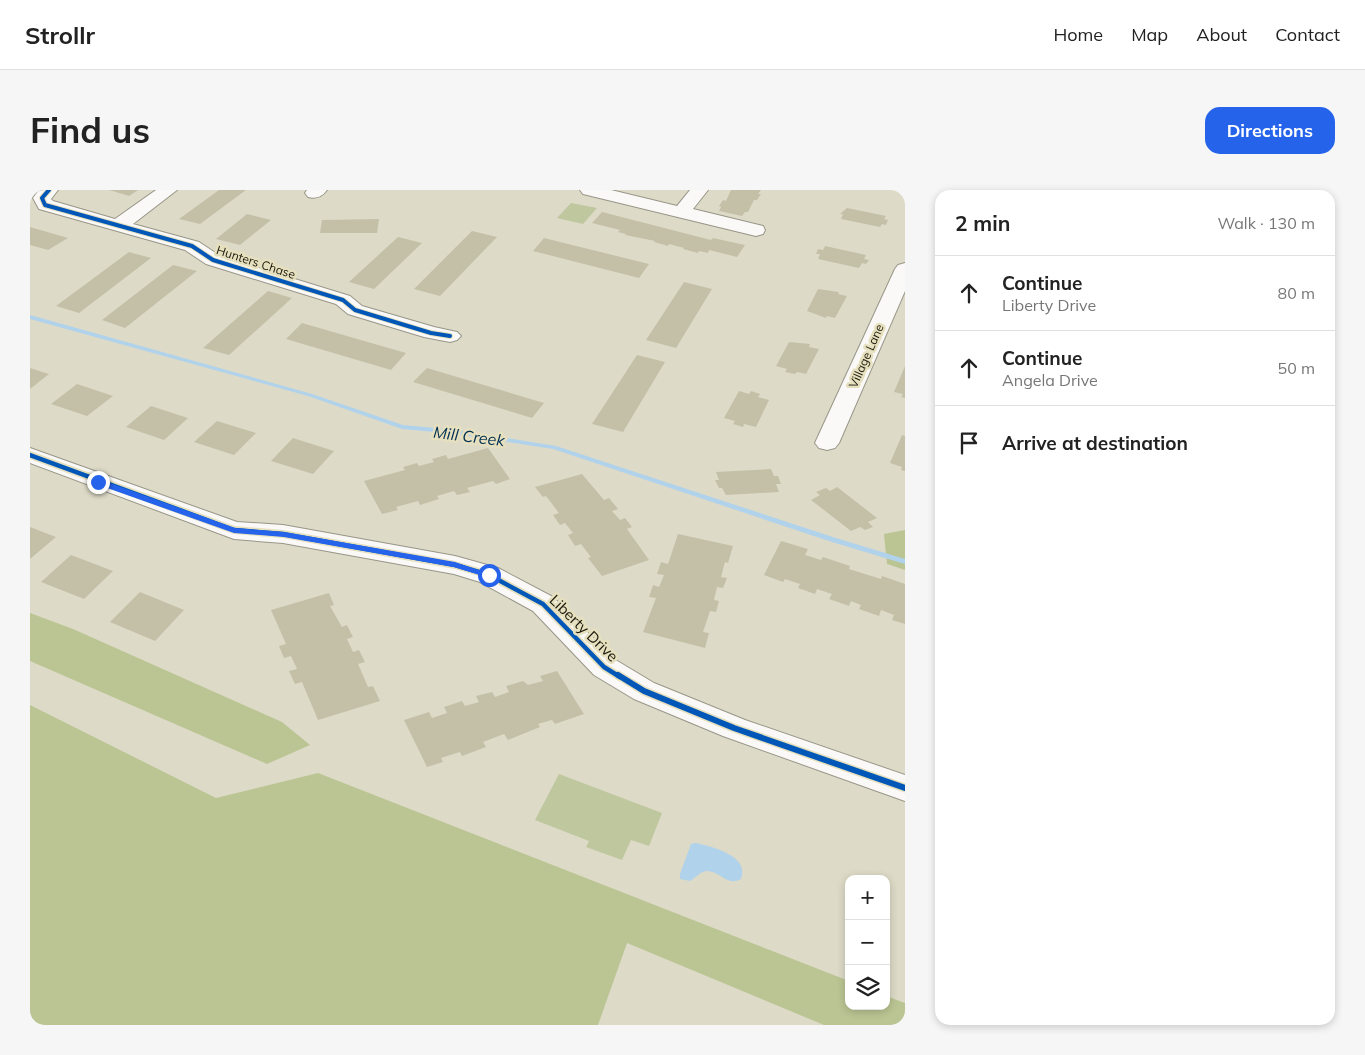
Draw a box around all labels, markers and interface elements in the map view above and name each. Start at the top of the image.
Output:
text: Strollr [25,20,95,50]
text: Home [1053,23,1103,46]
text: Map [1131,23,1168,46]
text: About [1196,23,1247,46]
text: Contact [1275,23,1340,46]
button: Directions [1205,107,1335,154]
text: Find us [30,108,150,152]
text: 2 min [955,210,1010,236]
text: Walk · 130 m [1217,213,1315,233]
street label: Hunters Chase [215,242,297,282]
text: Continue [1002,271,1082,295]
icon: ahead [955,279,983,307]
text: 80 m [1278,283,1315,303]
text: Liberty Drive [1002,295,1096,315]
street label: Village Lane [845,322,887,390]
text: Continue [1002,346,1082,370]
icon: ahead [955,354,983,382]
text: 50 m [1278,358,1315,378]
text: Angela Drive [1002,370,1098,390]
water label: Mill Creek [432,422,507,450]
icon: arrive [955,429,983,457]
text: Arrive at destination [1002,431,1188,455]
route end [87,471,110,494]
route start [478,564,501,587]
street label: Liberty Drive [546,591,622,665]
map controls [845,875,890,1010]
button: + [845,875,890,920]
button: − [845,920,890,965]
button: layers [845,965,890,1010]

